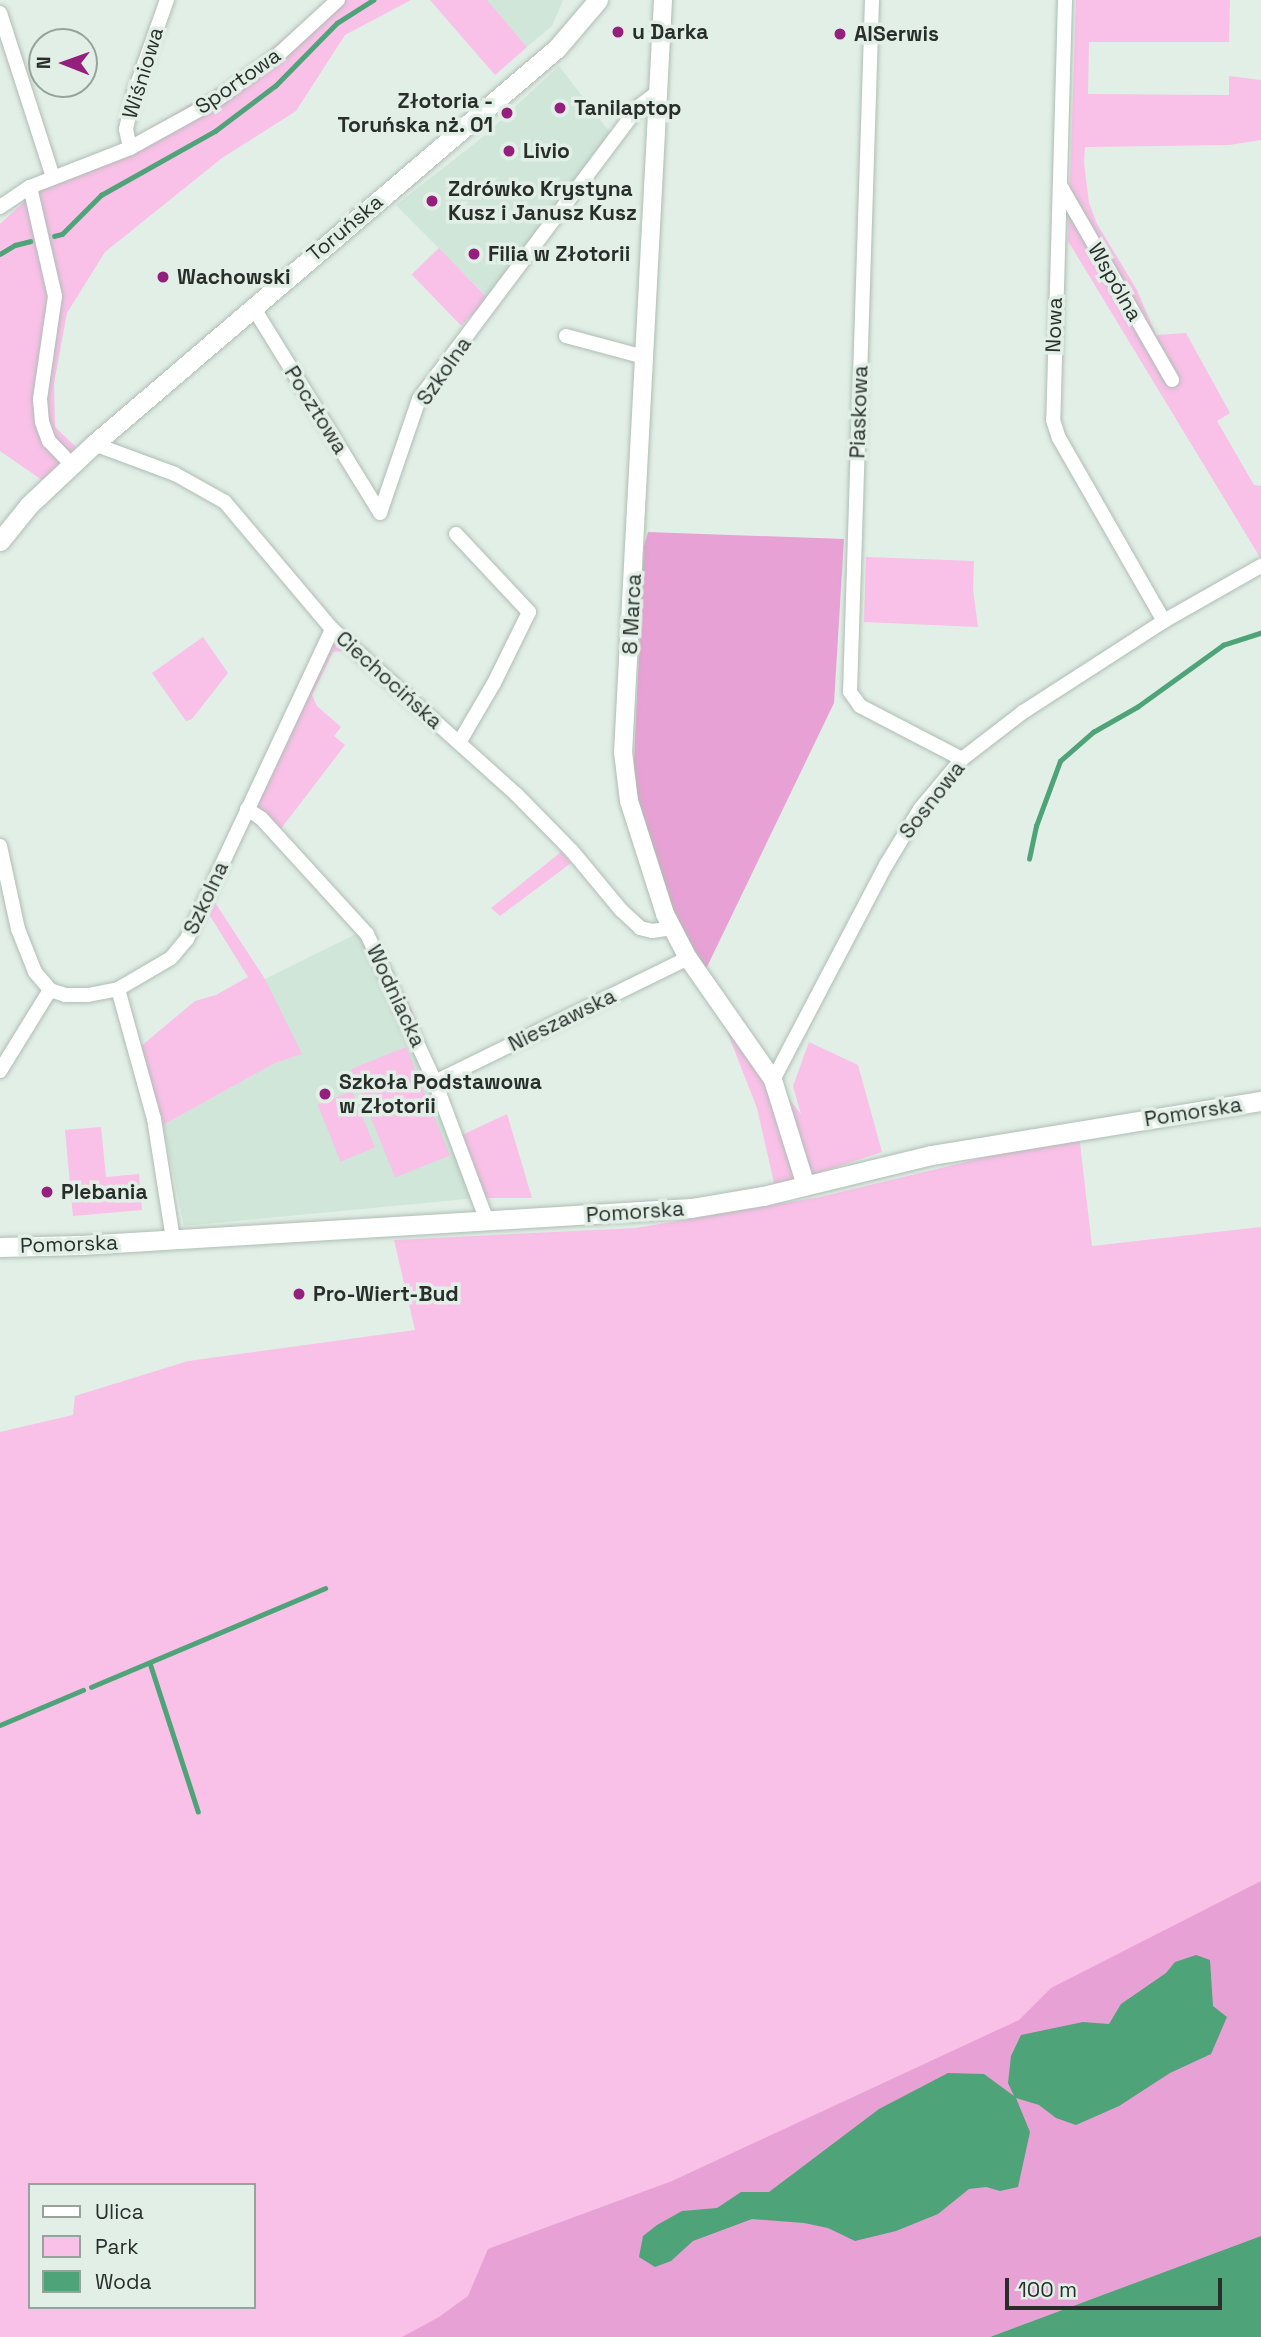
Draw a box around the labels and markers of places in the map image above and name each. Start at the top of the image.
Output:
place label: u Darka [632,19,708,45]
place label: AlSerwis [854,21,939,47]
marker: u Darka [610,24,626,40]
marker: AlSerwis [832,26,848,42]
place label: Złotoria - Toruńska nż. 01 [337,88,493,138]
place label: Tanilaptop [574,95,681,121]
marker: Tanilaptop [552,100,568,116]
marker: Złotoria - Toruńska nż. 01 [499,105,515,121]
place label: Livio [523,138,570,164]
marker: Livio [501,143,517,159]
place label: Zdrówko Krystyna Kusz i Janusz Kusz [448,176,637,226]
marker: Zdrówko Krystyna Kusz i Janusz Kusz [422,191,442,211]
place label: Filia w Złotorii [488,241,630,267]
marker: Filia w Złotorii [466,246,482,262]
place label: Wachowski [177,264,291,290]
marker: Wachowski [155,269,171,285]
place label: Szkoła Podstawowa w Złotorii [339,1069,542,1119]
marker: Szkoła Podstawowa w Złotorii [317,1086,333,1102]
place label: Plebania [61,1179,148,1205]
marker: Plebania [39,1184,55,1200]
place label: Pro-Wiert-Bud [313,1281,459,1307]
marker: Pro-Wiert-Bud [291,1286,307,1302]

